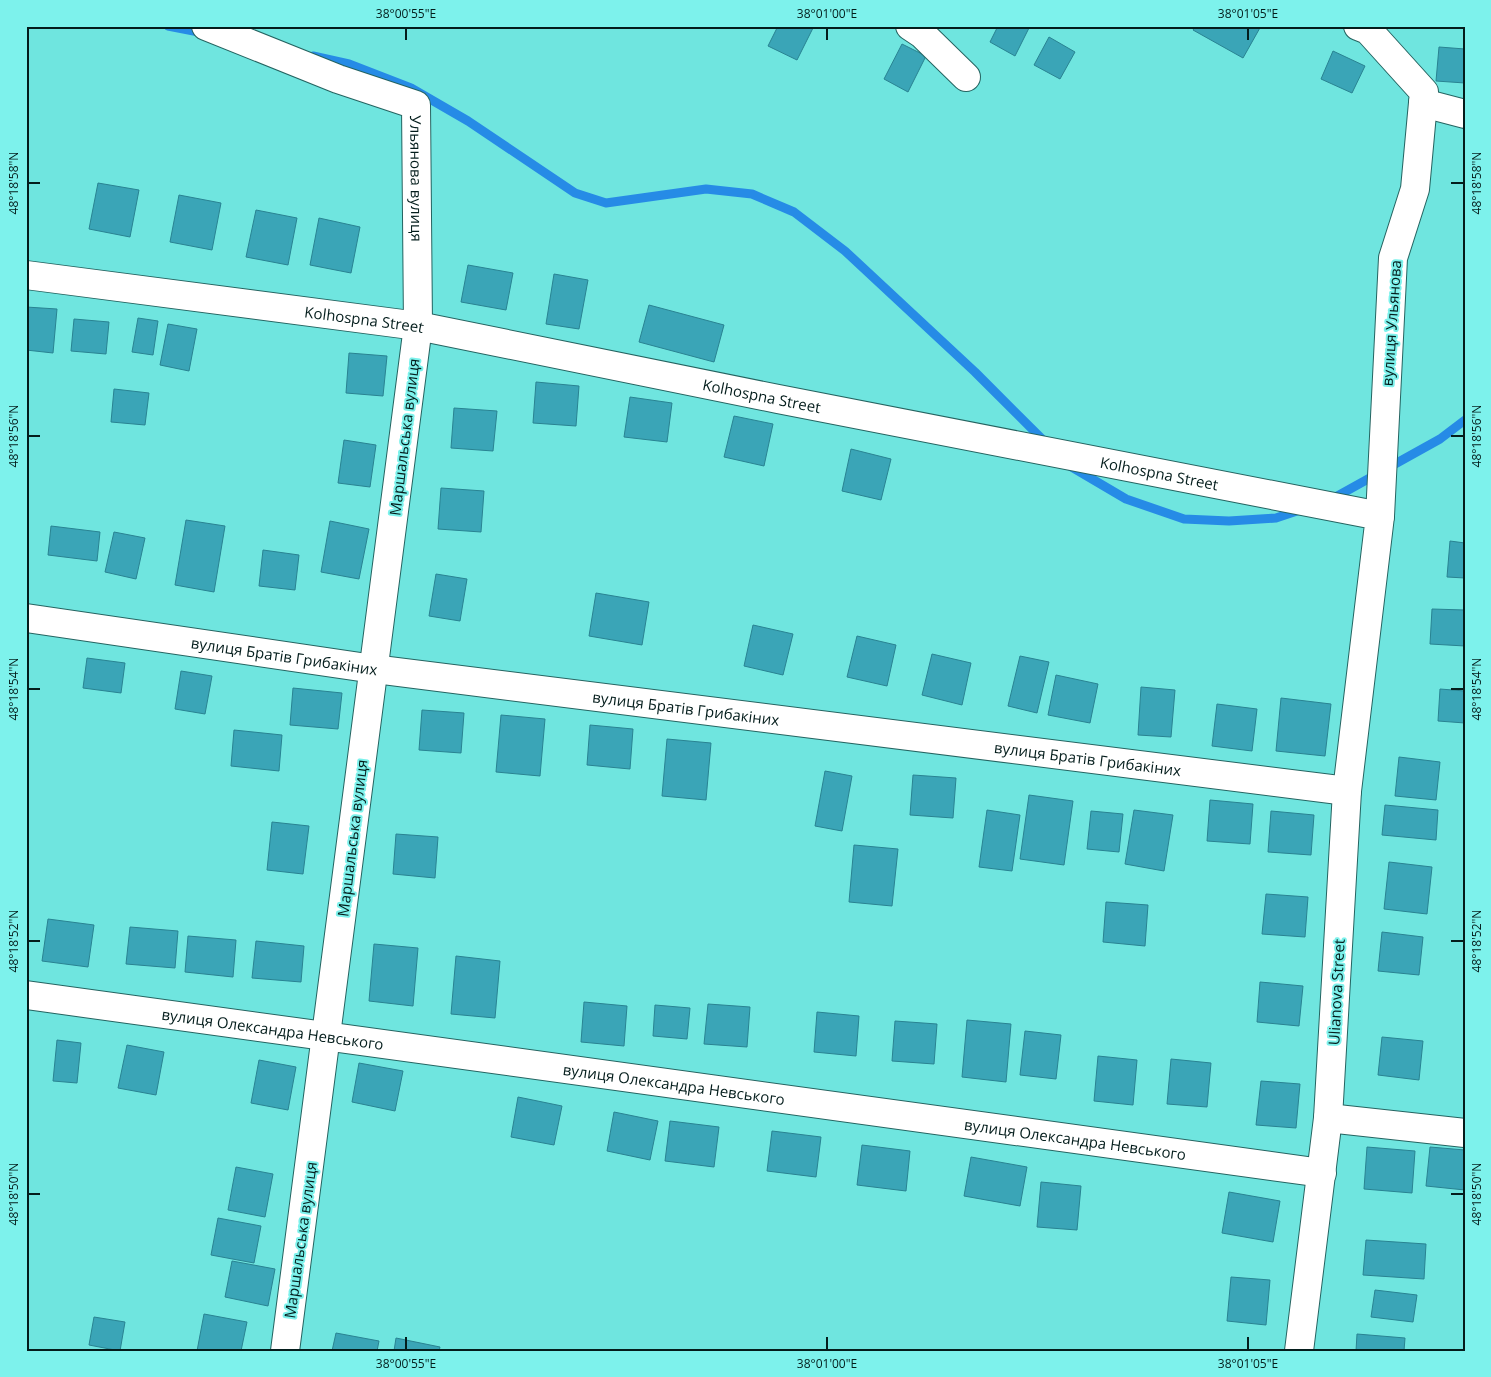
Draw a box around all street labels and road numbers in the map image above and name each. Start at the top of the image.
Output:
street label: Ульянова вулиця [406,115,427,242]
street label: вулиця Ульянова [1377,259,1405,387]
street label: Kolhospna Street [303,301,426,337]
street label: Маршальська вулиця [384,357,424,517]
street label: Kolhospna Street [701,374,822,417]
street label: Kolhospna Street [1098,452,1220,494]
street label: вулиця Братів Грибакіних [190,632,379,679]
street label: вулиця Братів Грибакіних [591,686,781,730]
street label: вулиця Братів Грибакіних [993,737,1182,780]
street label: Маршальська вулиця [332,758,372,918]
street label: Ulianova Street [1323,938,1349,1046]
street label: вулиця Олександра Невського [160,1004,385,1054]
street label: вулиця Олександра Невського [562,1059,786,1109]
street label: вулиця Олександра Невського [963,1114,1187,1164]
street label: Маршальська вулиця [279,1160,321,1320]

